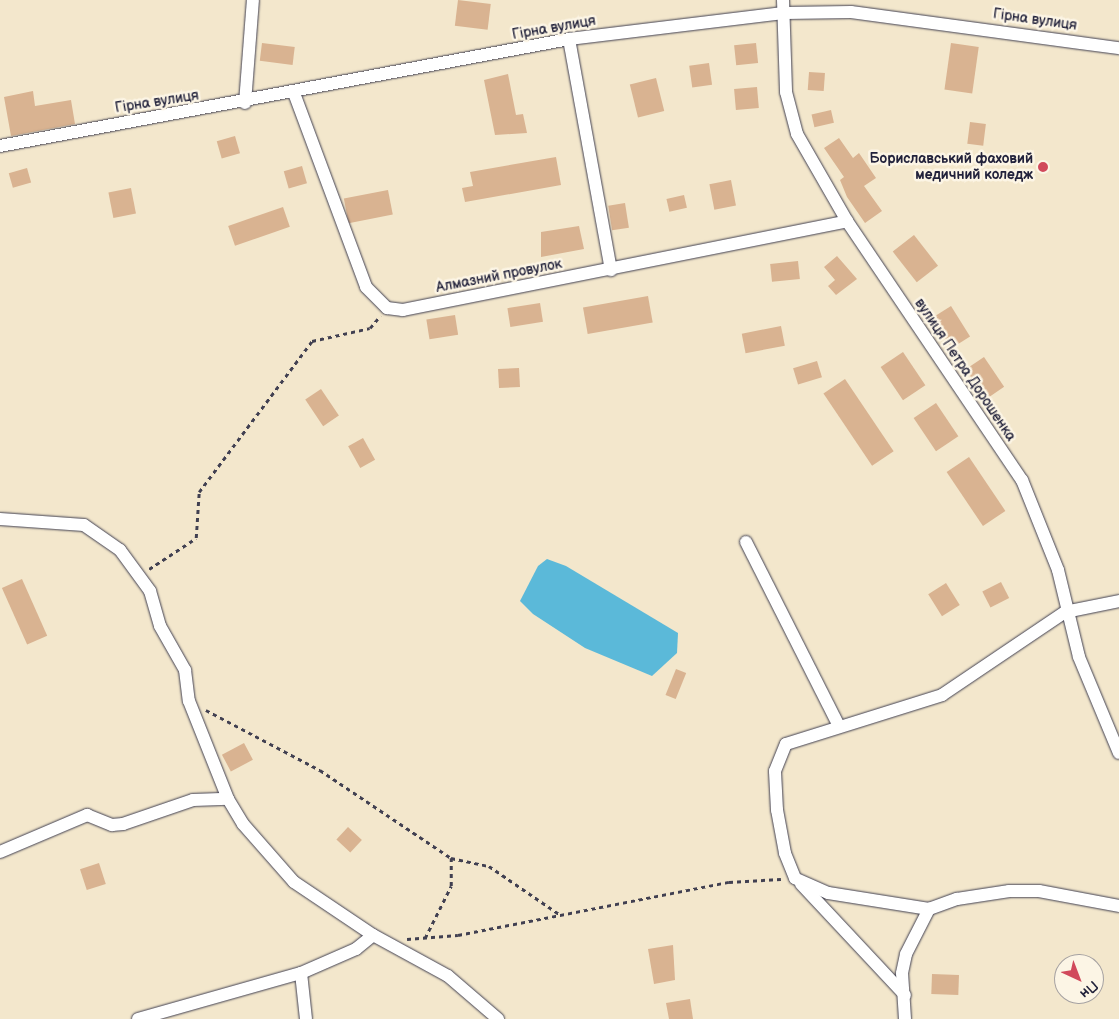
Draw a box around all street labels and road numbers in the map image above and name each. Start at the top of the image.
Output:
street label: Гірна вулиця [992,6,1078,34]
street label: Гірна вулиця [511,12,597,44]
street label: Гірна вулиця [114,87,200,117]
street label: Алмазний провулок [435,256,563,296]
street label: вулиця Петра Дорошенка [911,295,1019,445]

